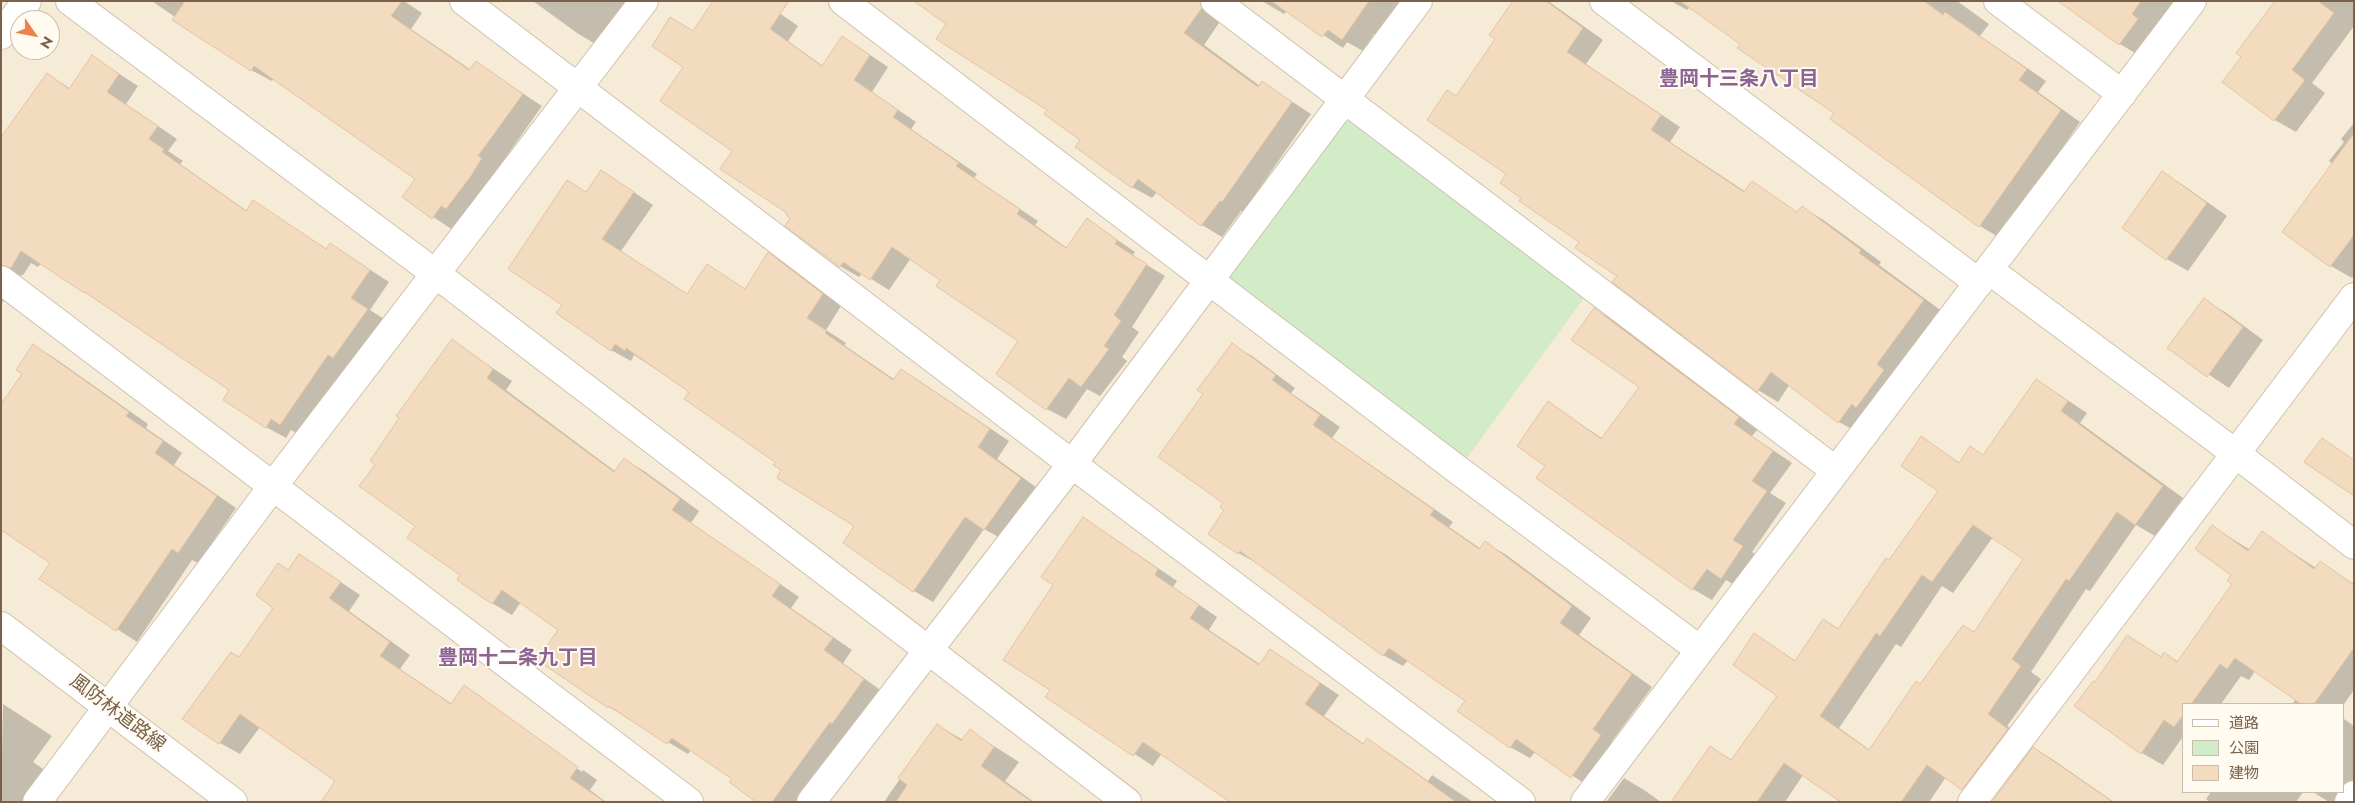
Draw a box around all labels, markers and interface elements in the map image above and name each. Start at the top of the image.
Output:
north arrow [10,10,60,60]
text: N [35,33,58,53]
district label: 豊岡十三条八丁目 [1659,68,1819,92]
district label: 豊岡十二条九丁目 [438,647,598,671]
street label: 風防林道路線 [65,671,169,757]
legend [2182,703,2345,793]
text: 道路 [2229,712,2259,734]
text: 公園 [2229,737,2259,759]
text: 建物 [2229,762,2259,784]

